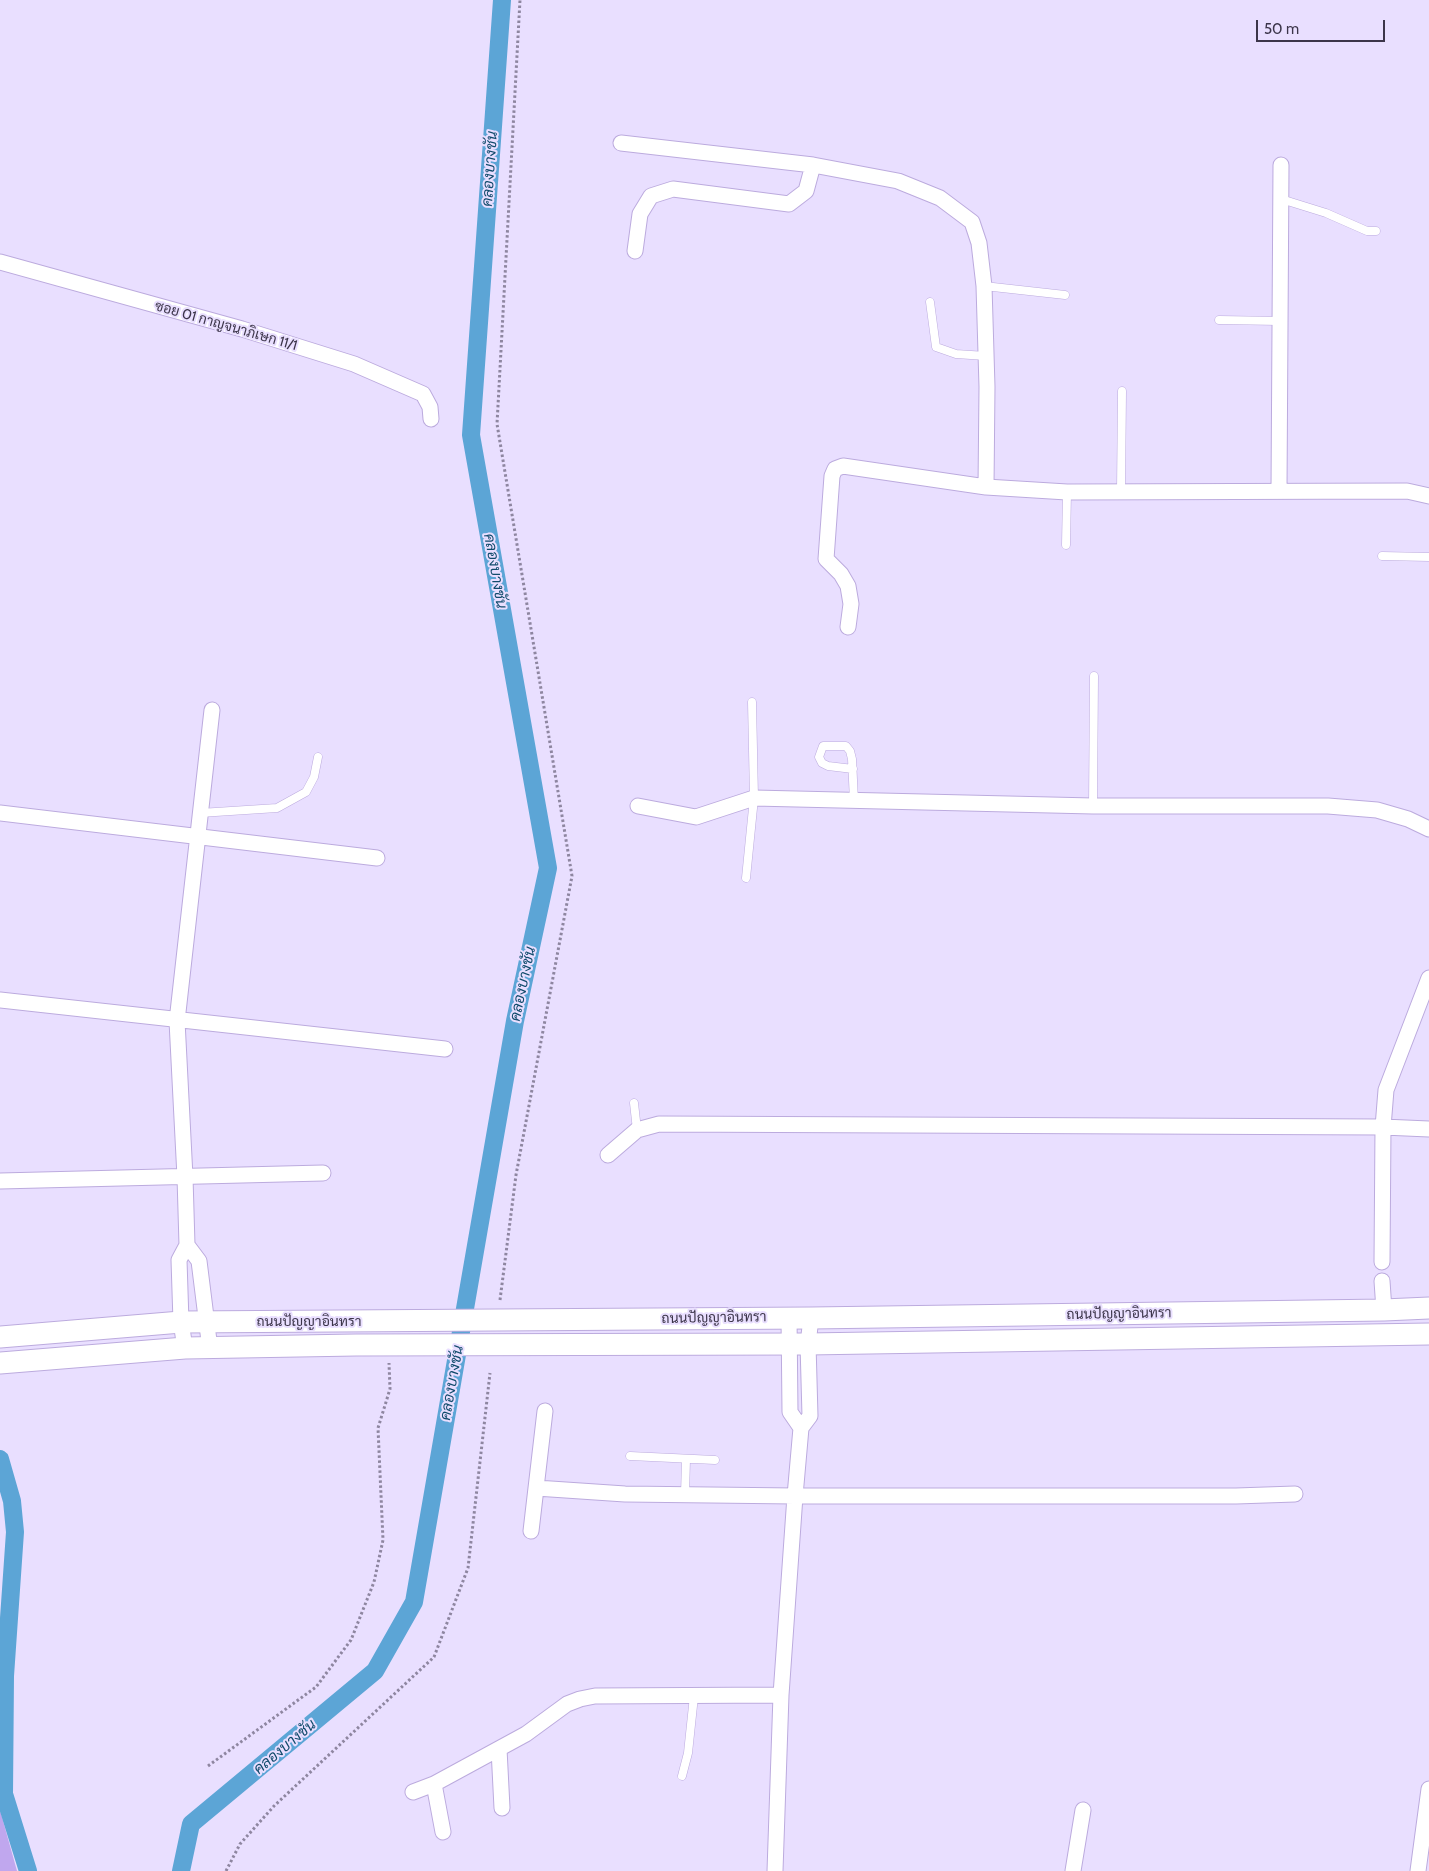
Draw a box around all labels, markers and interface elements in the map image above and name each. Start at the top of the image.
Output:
scale bar [1259,10,1388,42]
text: 50 m [1264,20,1299,38]
water label: คลองบางชัน [478,131,502,207]
street label: ซอย 01 กาญจนาภิเษก 11/1 [153,298,299,354]
water label: คลองบางชัน [480,532,510,610]
water label: คลองบางชัน [506,945,540,1023]
street label: ถนนปัญญาอินทรา [1066,1305,1172,1323]
street label: ถนนปัญญาอินทรา [661,1309,767,1327]
street label: ถนนปัญญาอินทรา [256,1314,362,1330]
water label: คลองบางชัน [437,1344,467,1422]
water label: คลองบางชัน [250,1716,320,1778]

